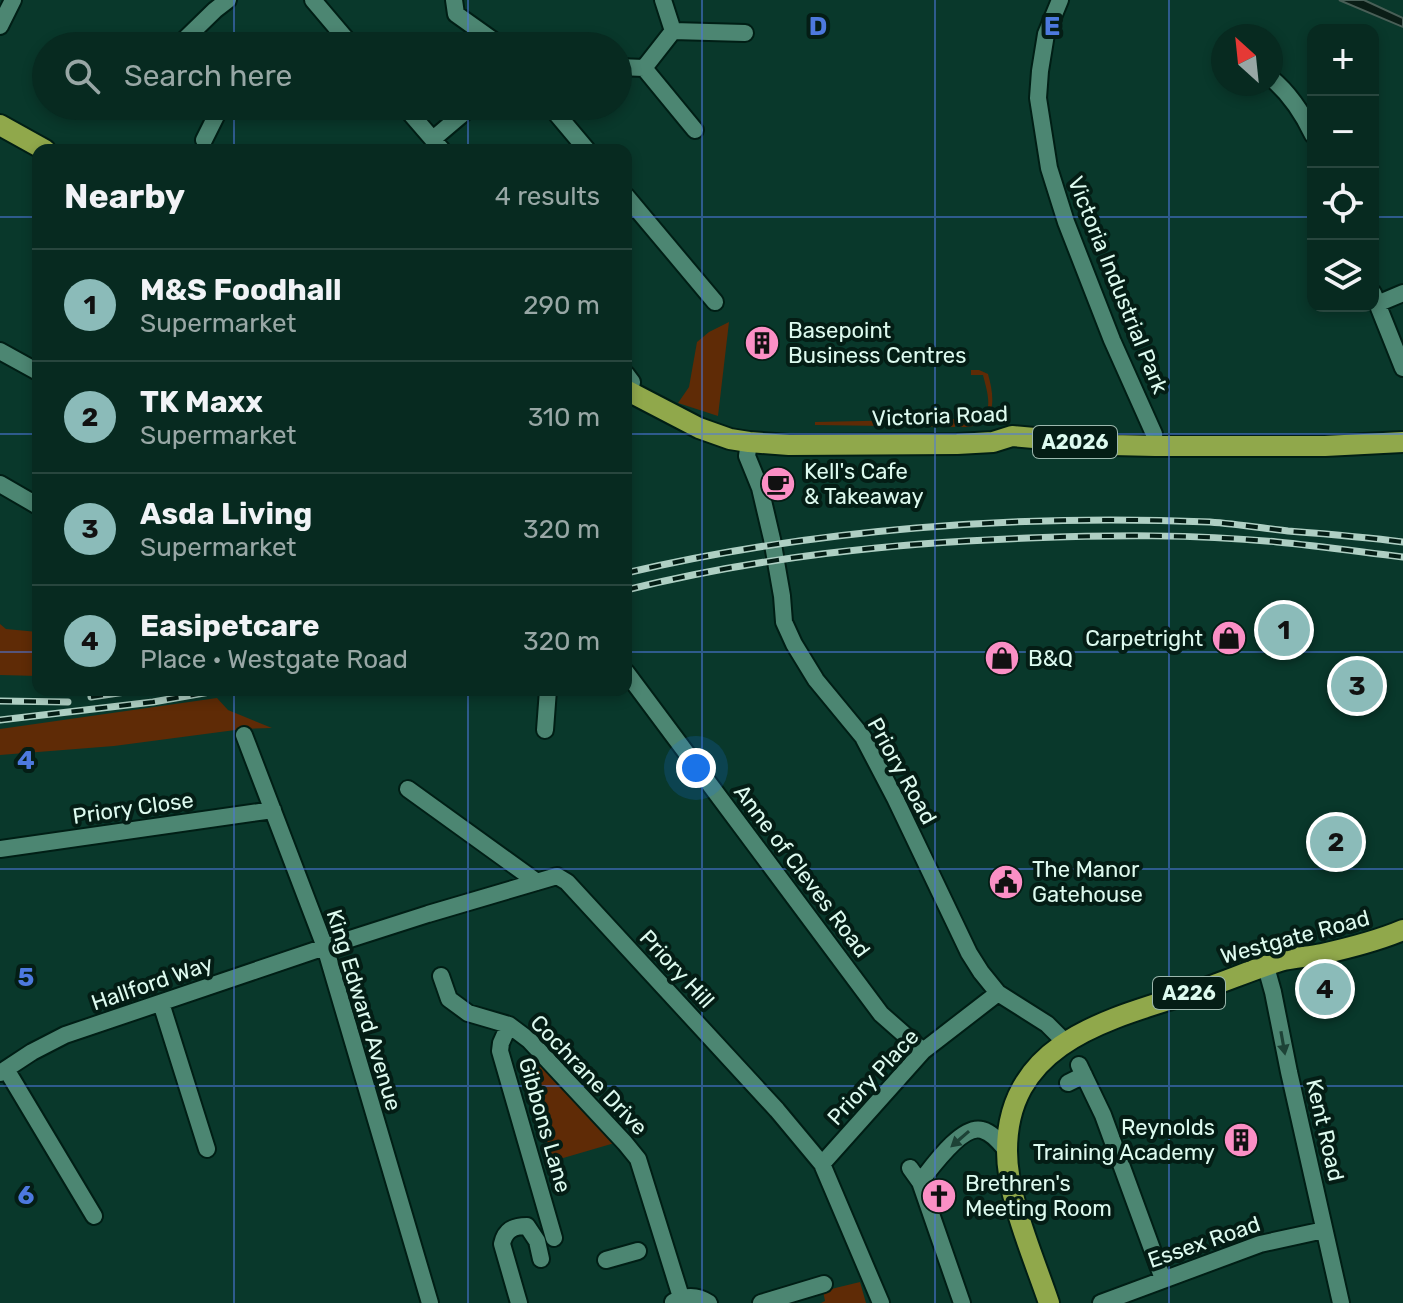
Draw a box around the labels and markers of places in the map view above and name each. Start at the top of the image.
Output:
place label: Basepoint Business Centres [788,317,966,369]
building icon: Basepoint Business Centres [743,324,781,362]
place label: Kell's Cafe & Takeaway [804,458,924,510]
cafe icon: Kell's Cafe & Takeaway [759,465,797,503]
pin: 1 [1258,600,1310,660]
shop icon: Carpetright [1210,619,1248,657]
place label: Carpetright [1085,625,1203,652]
shop icon: B&Q [983,639,1021,677]
place label: B&Q [1028,645,1073,672]
pin: 3 [1331,656,1383,716]
pin: 2 [1310,812,1362,872]
place label: The Manor Gatehouse [1032,856,1143,908]
public building icon: The Manor Gatehouse [987,863,1025,901]
pin: 4 [1299,959,1351,1019]
place label: Reynolds Training Academy [1033,1114,1215,1166]
building icon: Reynolds Training Academy [1222,1121,1260,1159]
place label: Brethren's Meeting Room [965,1170,1112,1222]
church icon: Brethren's Meeting Room [920,1177,958,1215]

